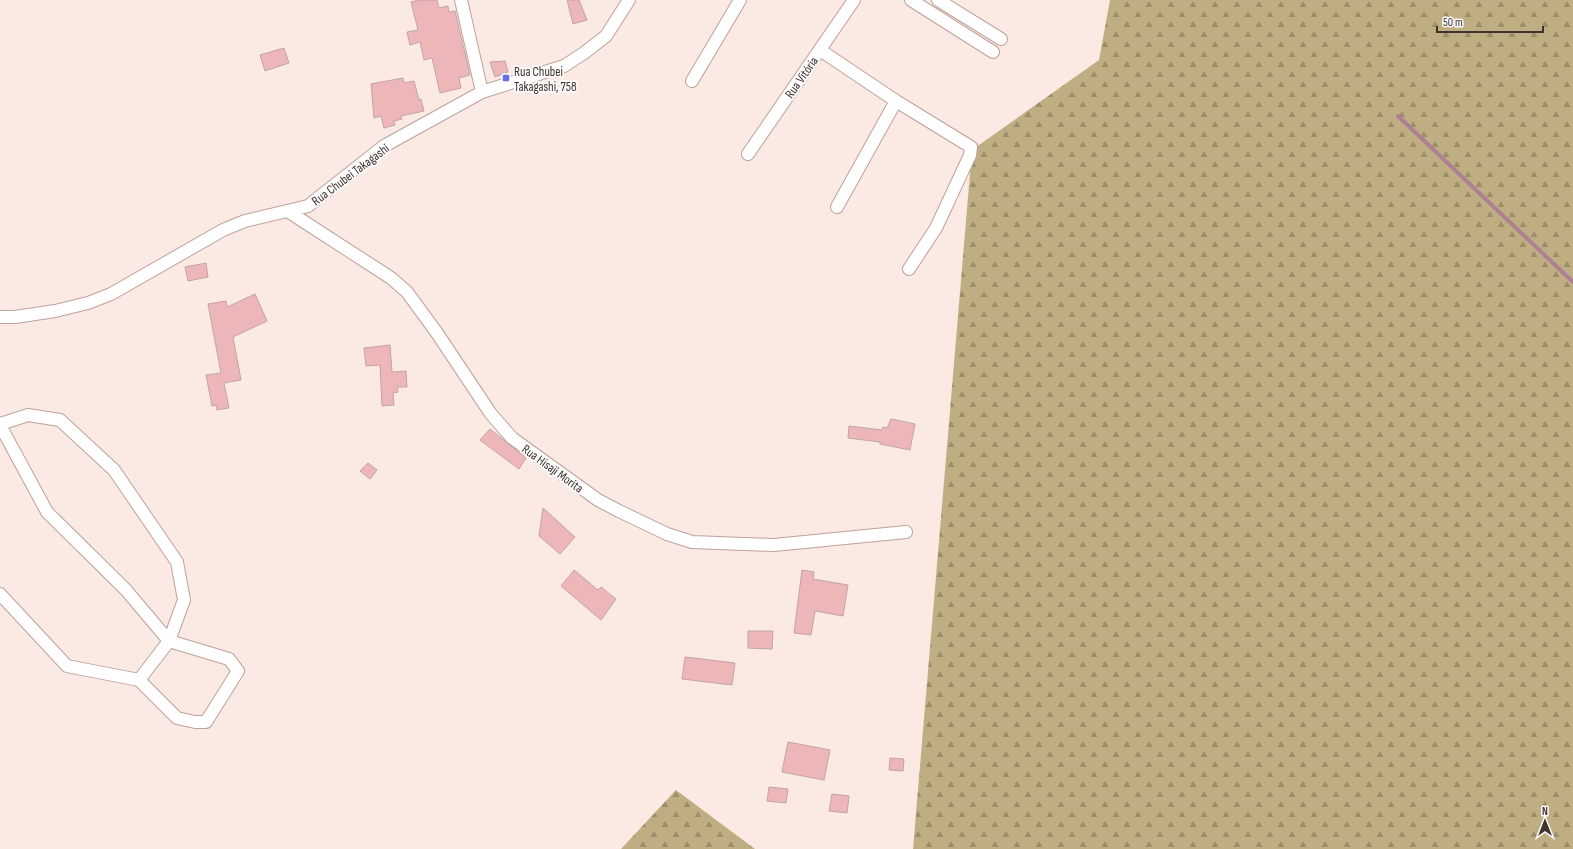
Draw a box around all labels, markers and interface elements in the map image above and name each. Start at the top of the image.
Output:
scale bar [1437,8,1543,34]
text: 50 m [1443,15,1463,30]
street label: Rua Vitória [782,54,822,101]
place label: Rua Chubei Takagashi, 758 [514,64,577,95]
marker: Rua Chubei Takagashi, 758 [501,73,511,83]
street label: Rua Chubei Takagashi [309,140,393,209]
street label: Rua Hisaji Morita [519,441,586,496]
north arrow [1525,801,1565,841]
text: N [1542,805,1548,818]

